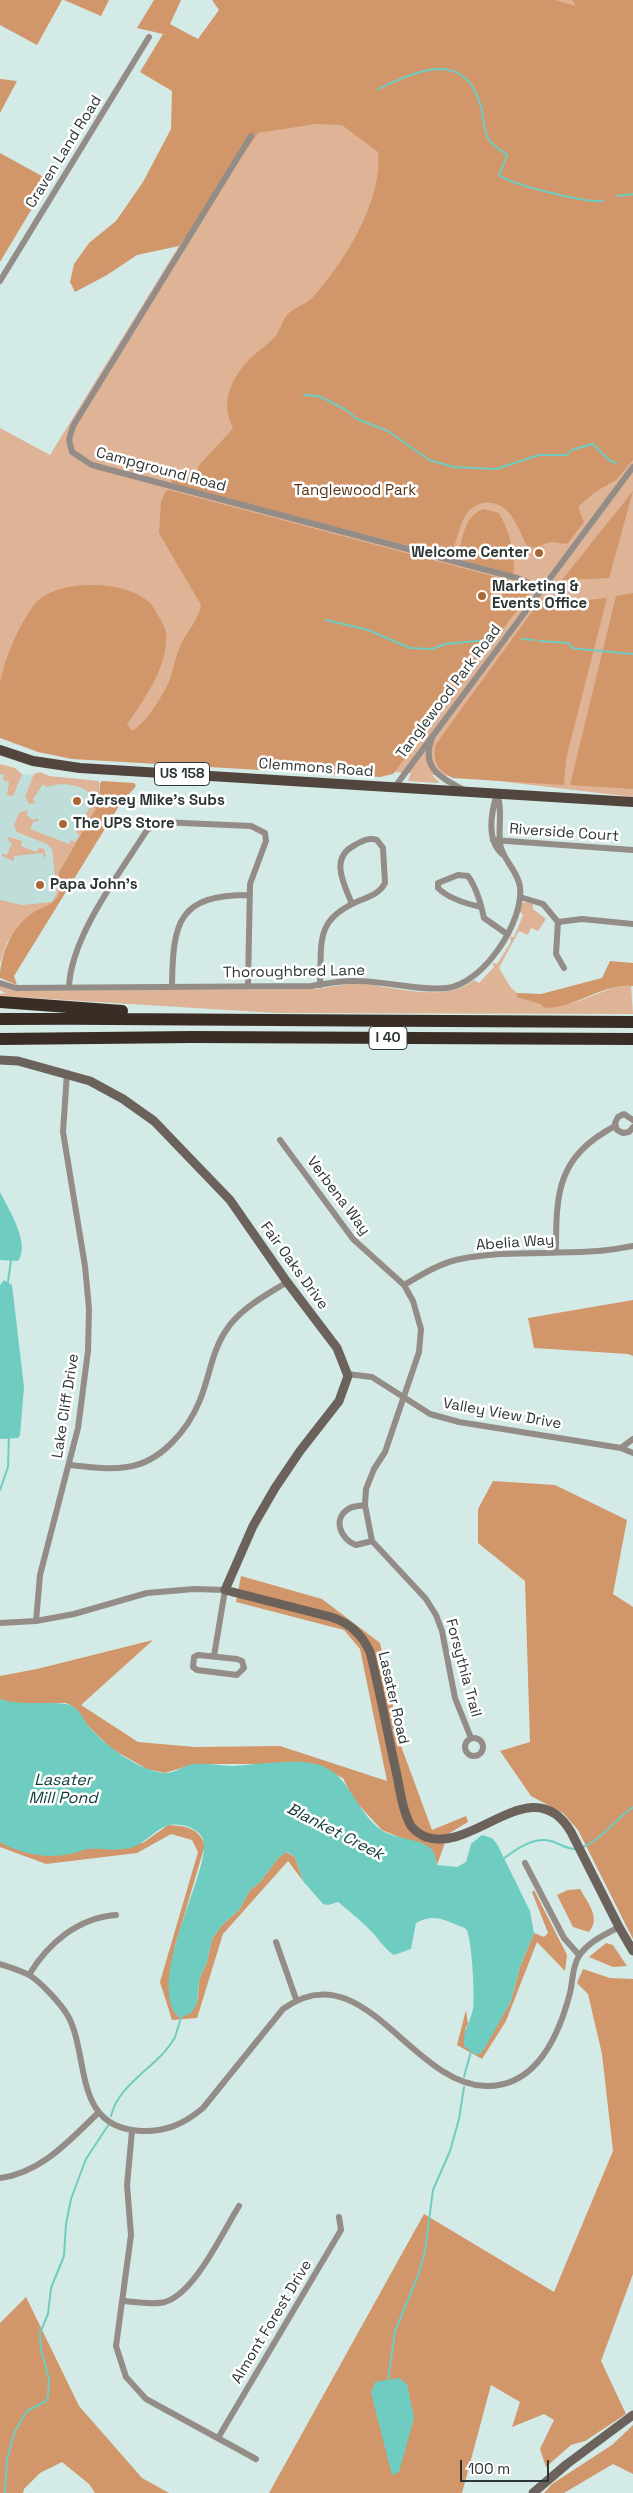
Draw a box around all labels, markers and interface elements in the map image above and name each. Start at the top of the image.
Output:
street label: Craven Land Road [22,92,106,212]
street label: Campground Road [94,444,228,496]
park label: Tanglewood Park [294,482,416,500]
place label: Welcome Center [411,544,529,562]
marker: Welcome Center [533,547,545,559]
place label: Marketing & Events Office [492,578,587,613]
marker: Marketing & Events Office [476,590,488,602]
street label: Tanglewood Park Road [393,621,505,763]
street label: Clemmons Road [258,755,374,781]
road number: US 158 [154,762,210,786]
place label: Jersey Mike's Subs [87,792,225,810]
marker: Jersey Mike's Subs [71,795,83,807]
place label: The UPS Store [73,815,175,833]
marker: The UPS Store [57,818,69,830]
street label: Riverside Court [509,820,619,846]
place label: Papa John's [50,876,138,894]
marker: Papa John's [34,879,46,891]
street label: Thoroughbred Lane [223,962,365,982]
road number: I 40 [369,1026,407,1050]
street label: Verbena Way [303,1153,373,1239]
street label: Fair Oaks Drive [256,1219,332,1313]
street label: Abelia Way [475,1231,555,1255]
street label: Lake Cliff Drive [49,1353,83,1459]
street label: Valley View Drive [441,1395,563,1433]
street label: Forsythia Trail [441,1617,485,1719]
street label: Lasater Road [374,1650,412,1746]
water label: Lasater Mill Pond [28,1771,98,1809]
water label: Blanket Creek [283,1799,387,1865]
street label: Almont Forest Drive [228,2257,316,2387]
scale bar [463,2450,552,2482]
text: 100 m [468,2459,510,2478]

